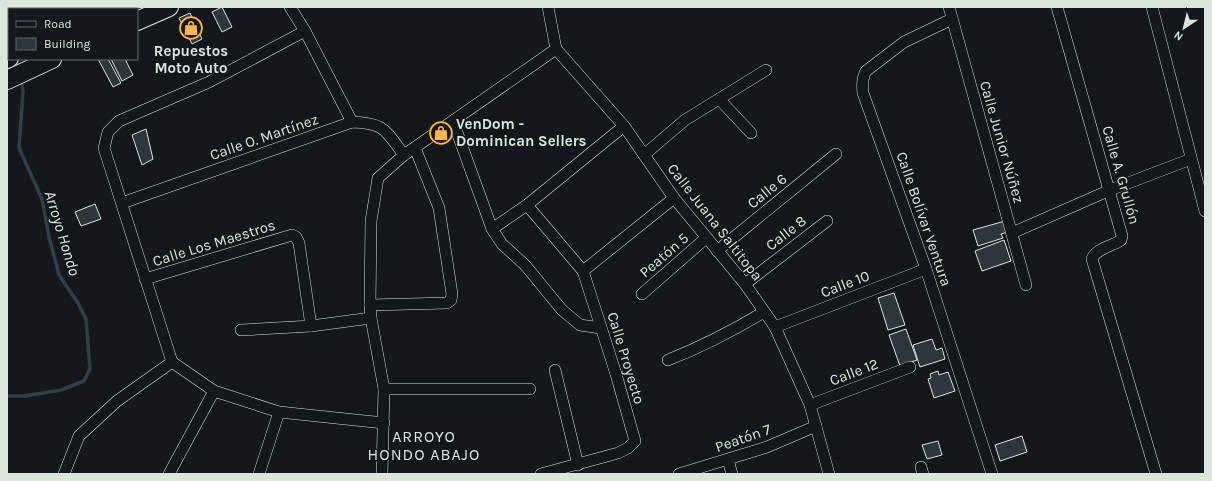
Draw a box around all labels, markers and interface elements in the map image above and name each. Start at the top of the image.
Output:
legend [8,8,138,60]
north arrow [1164,8,1204,48]
shop icon: Repuestos Moto Auto [178,15,204,41]
text: Road [44,17,72,31]
text: N [1172,28,1186,43]
text: Building [44,37,91,51]
place label: Repuestos Moto Auto [154,42,228,77]
street label: Calle Junior Núñez [976,79,1028,205]
street label: Calle O. Martínez [207,110,321,164]
place label: VenDom - Dominican Sellers [456,115,587,150]
shop icon: VenDom - Dominican Sellers [428,120,454,146]
street label: Calle A. Grullón [1098,124,1144,226]
street label: Calle Bolívar Ventura [893,149,955,289]
street label: Calle Juana Saltitopa [664,160,766,284]
street label: Calle 6 [744,170,790,212]
water label: Arroyo Hondo [41,188,85,278]
street label: Calle 8 [762,212,810,254]
street label: Calle Los Maestros [150,216,278,270]
street label: Peatón 5 [636,229,692,281]
street label: Calle 10 [818,266,872,302]
street label: Calle Proyecto [603,310,649,406]
street label: Calle 12 [827,354,881,390]
street label: Peatón 7 [713,420,773,456]
district label: ARROYO HONDO ABAJO [368,427,480,464]

